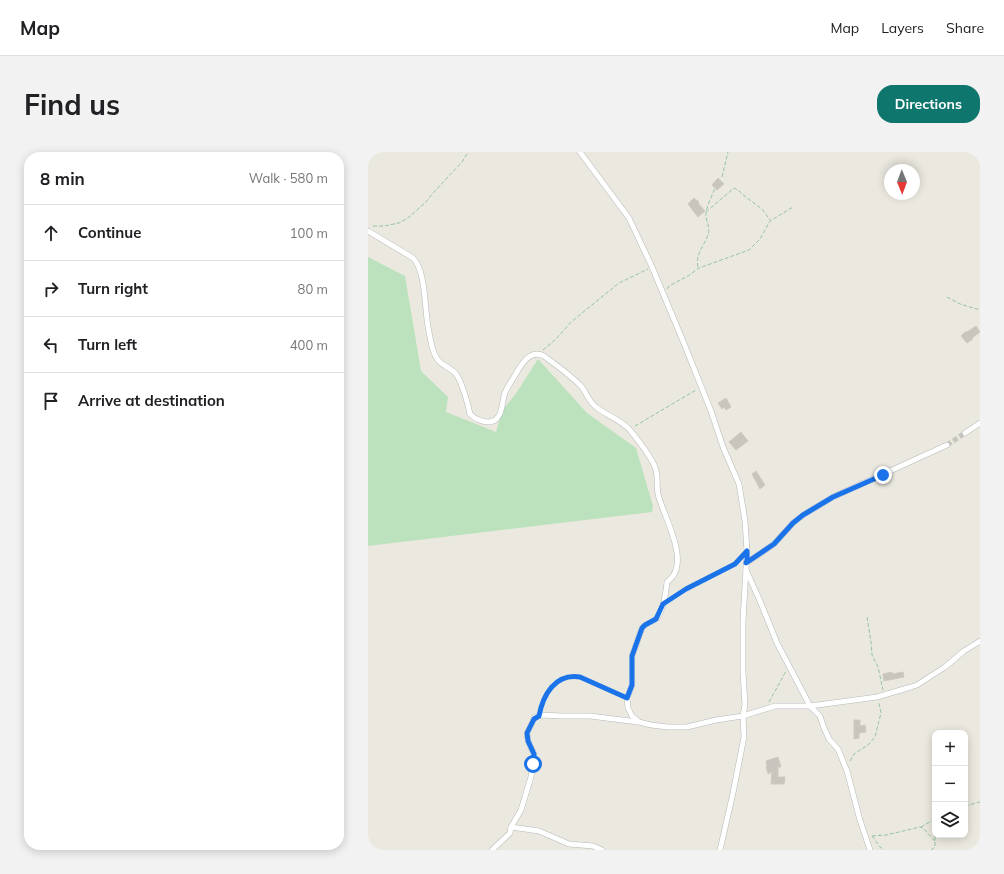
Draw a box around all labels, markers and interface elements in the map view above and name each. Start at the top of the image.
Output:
text: Map [20,16,60,40]
text: Map [830,19,859,37]
text: Layers [881,19,924,37]
text: Share [946,19,984,37]
button: Directions [877,85,980,123]
text: Find us [24,87,120,122]
north arrow [884,164,920,200]
text: 8 min [40,168,85,189]
text: Walk · 580 m [249,170,328,186]
icon: ahead [40,222,62,244]
text: Continue [78,223,141,242]
text: 100 m [290,225,328,241]
icon: right [40,278,62,300]
text: Turn right [78,279,148,298]
text: 80 m [298,281,328,297]
icon: left [40,334,62,356]
text: Turn left [78,335,137,354]
text: 400 m [290,337,328,353]
icon: arrive [40,390,62,412]
text: Arrive at destination [78,391,225,410]
route end [874,466,892,484]
map controls [932,730,968,838]
button: + [932,730,968,766]
route start [524,755,542,773]
button: − [932,766,968,802]
button: layers [932,802,968,838]

